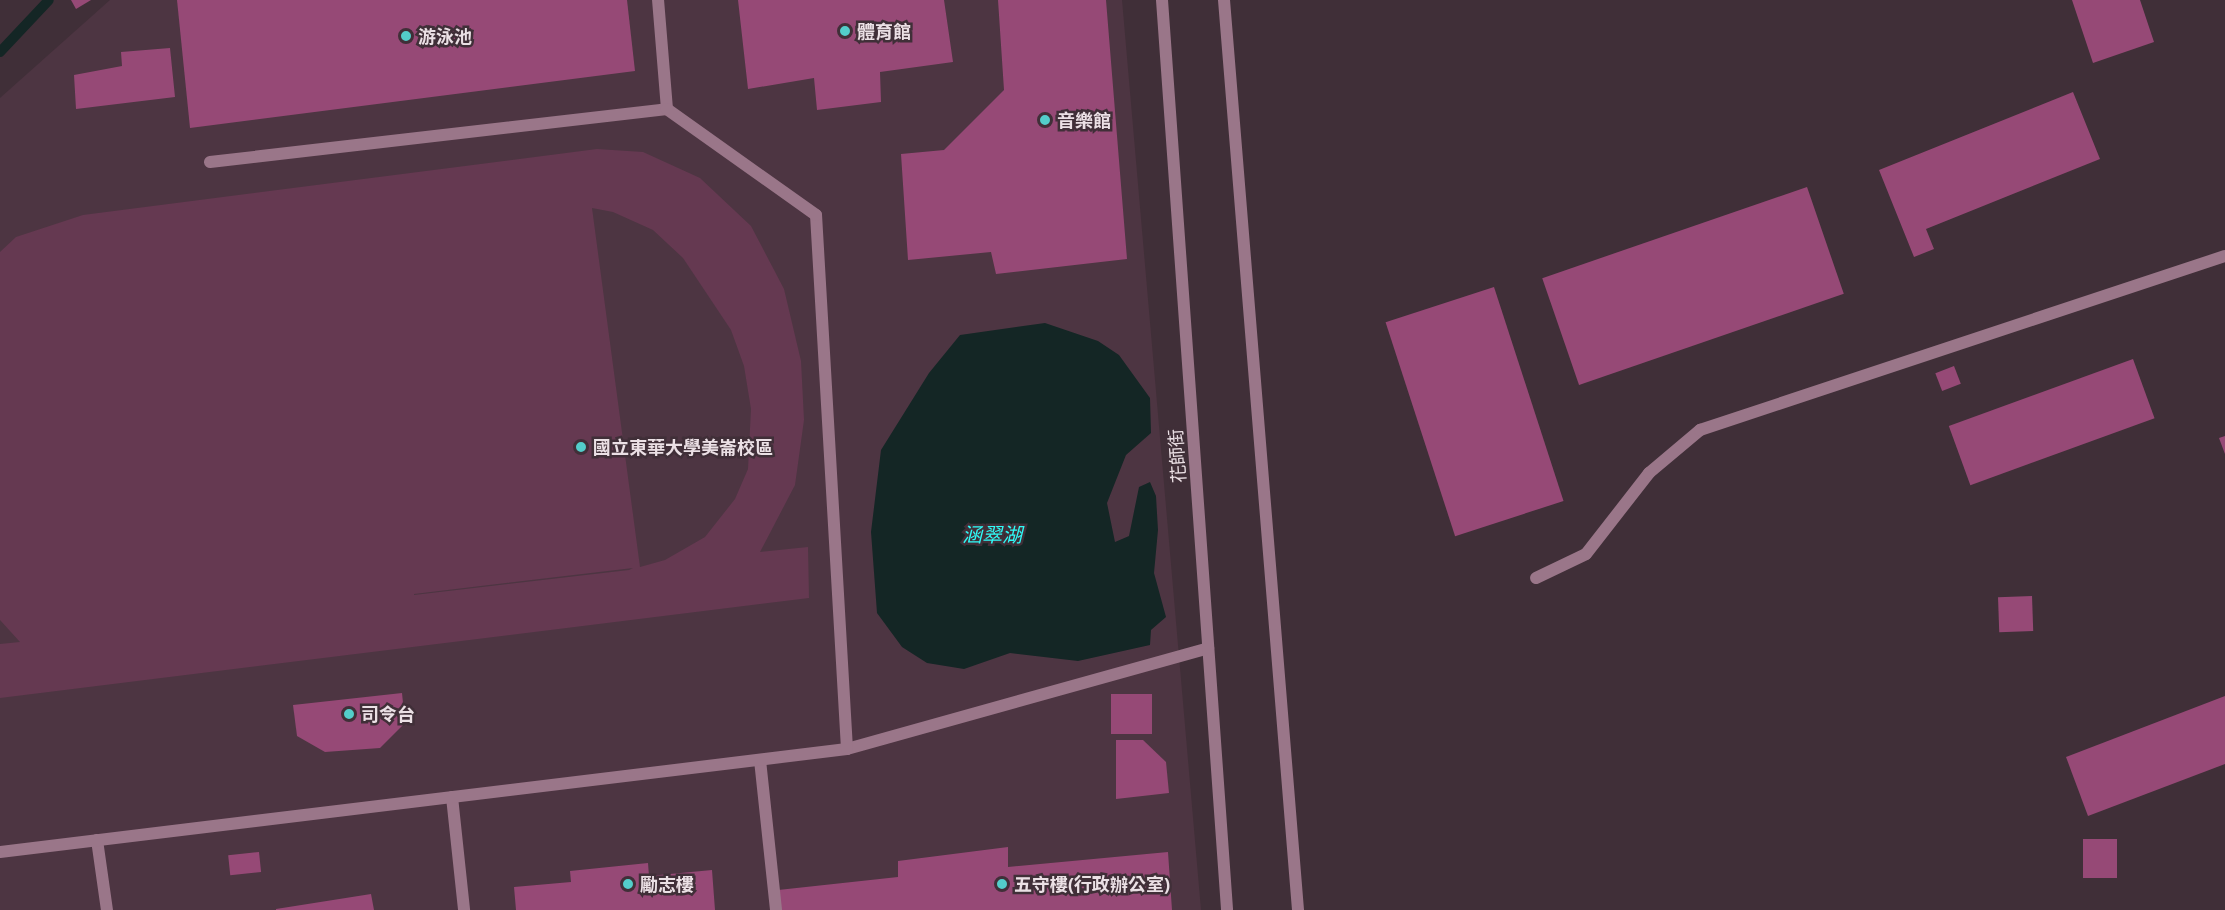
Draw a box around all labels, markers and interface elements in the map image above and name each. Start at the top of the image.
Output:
place label: 體育館 [857,20,911,42]
marker: 體育館 [838,24,852,38]
place label: 游泳池 [418,25,472,47]
marker: 游泳池 [399,29,413,43]
place label: 音樂館 [1057,109,1111,131]
marker: 音樂館 [1038,113,1052,127]
street label: 花師街 [1164,428,1190,484]
place label: 國立東華大學美崙校區 [593,436,773,458]
marker: 國立東華大學美崙校區 [574,440,588,454]
water label: 涵翠湖 [962,522,1022,546]
place label: 司令台 [361,703,415,725]
marker: 司令台 [342,707,356,721]
place label: 勵志樓 [640,873,694,895]
place label: 五守樓(行政辦公室) [1014,873,1170,895]
marker: 勵志樓 [621,877,635,891]
marker: 五守樓(行政辦公室) [995,877,1009,891]

